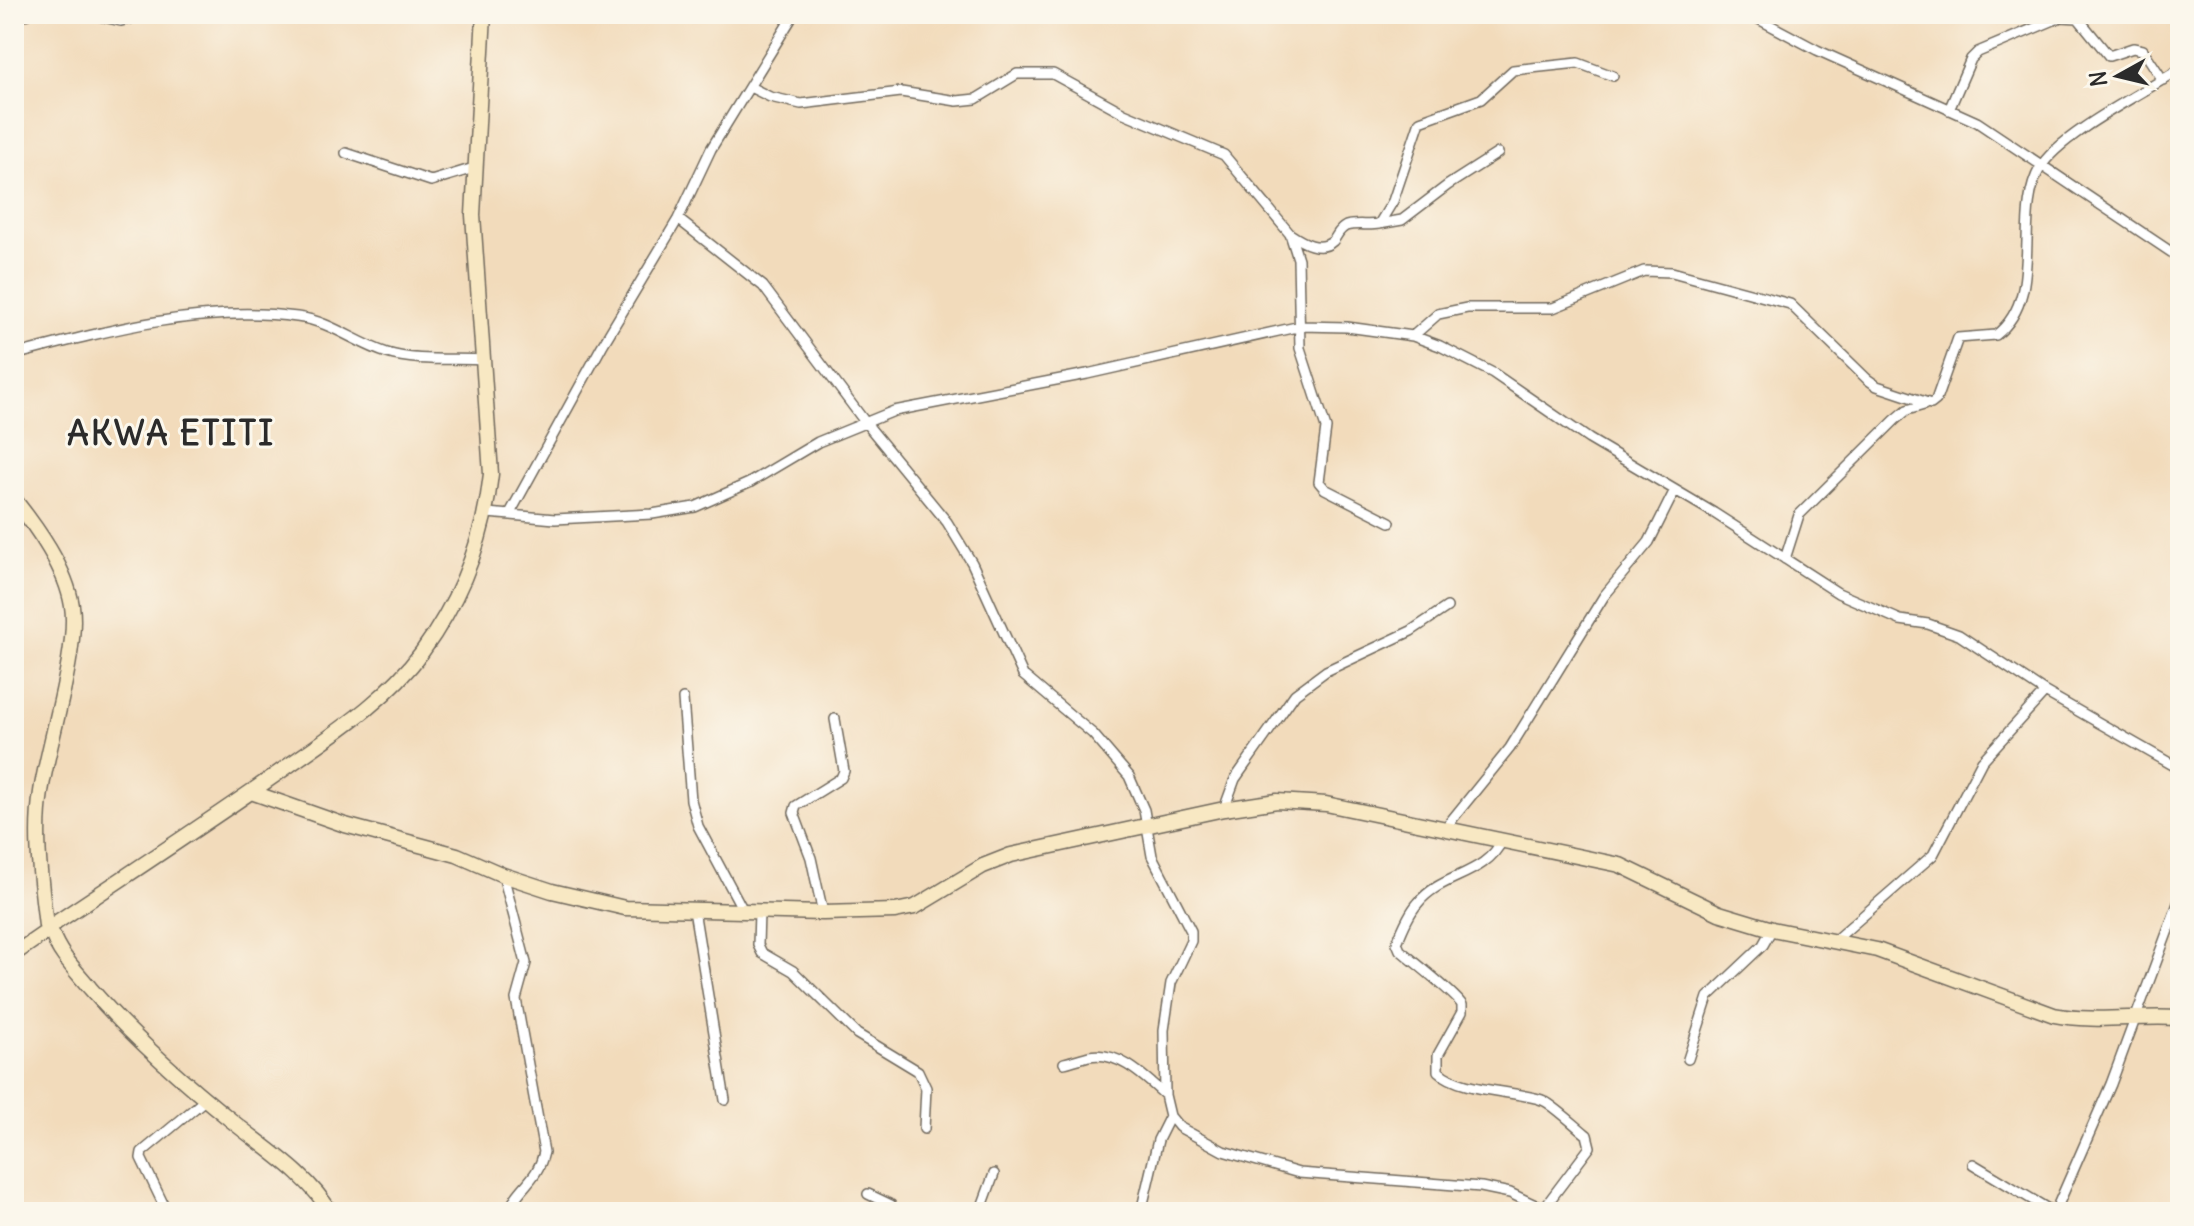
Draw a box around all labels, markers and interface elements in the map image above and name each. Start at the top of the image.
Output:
north arrow [2078,36,2158,116]
text: N [2083,69,2113,88]
district label: AKWA ETITI [67,411,275,454]

